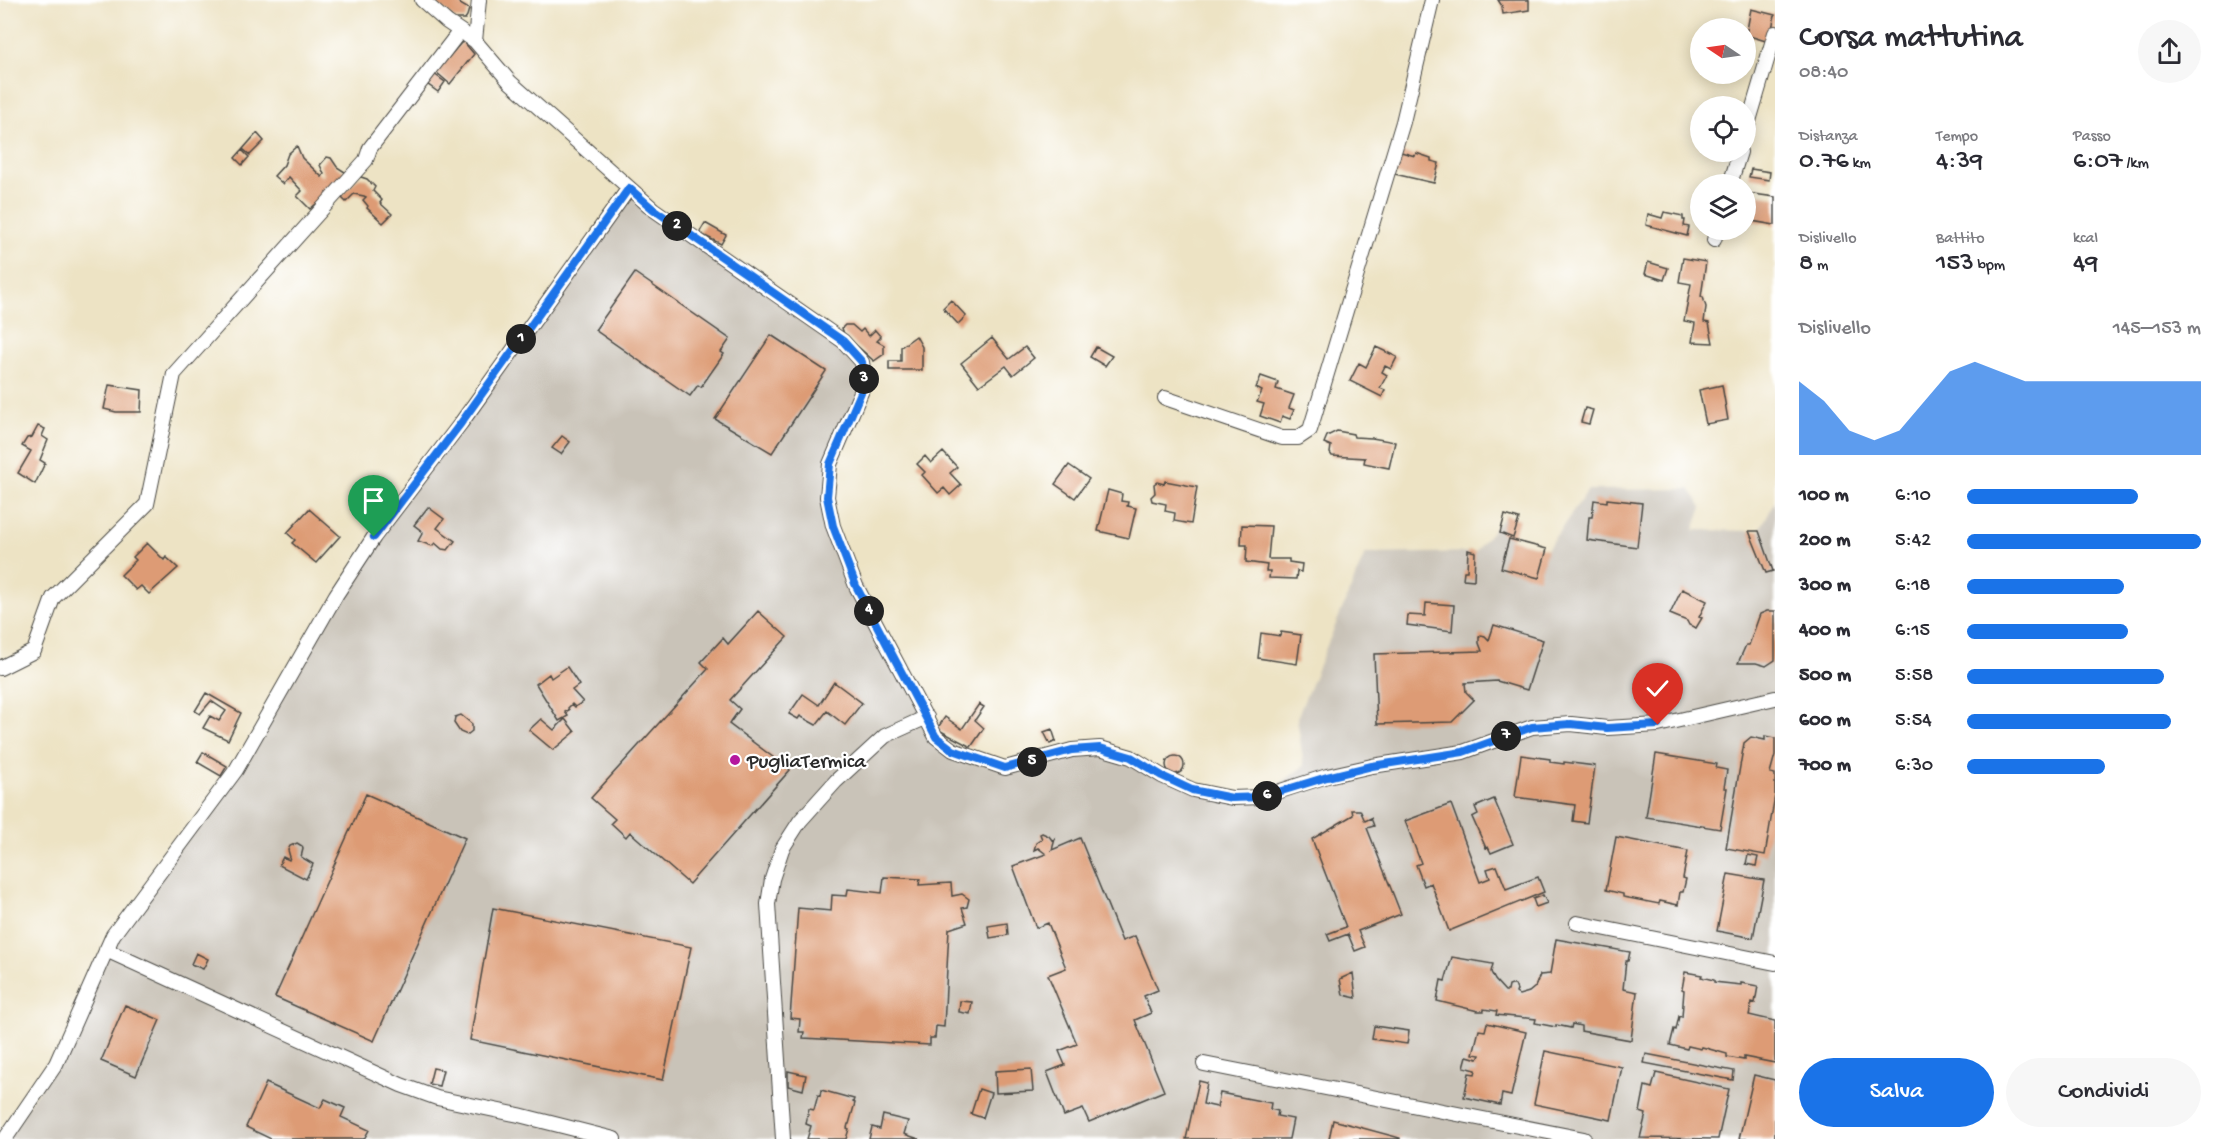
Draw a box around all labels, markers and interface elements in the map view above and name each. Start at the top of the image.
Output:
north arrow [1690,18,1756,84]
map controls [1690,18,1756,240]
text: Corsa mattutina [1799,20,2023,58]
button: share [2138,20,2201,83]
text: 08:40 [1799,62,1848,85]
button: locate [1690,96,1756,162]
text: Distanza [1799,128,1858,147]
text: Tempo [1936,128,1978,147]
text: Passo [2073,128,2111,147]
text: 0.76 [1799,147,1849,178]
text: 4:39 [1936,147,1983,178]
text: 6:07 [2073,147,2123,178]
text: km [1849,155,1871,174]
text: /km [2123,155,2149,174]
button: layers [1690,174,1756,240]
pin: 2 [662,211,692,241]
text: 2 [673,216,681,235]
text: Dislivello [1799,230,1856,249]
text: Battito [1936,230,1984,249]
text: kcal [2073,230,2098,249]
text: 8 [1799,249,1813,280]
text: 153 [1936,249,1974,280]
text: 49 [2073,249,2098,280]
text: m [1813,257,1828,276]
text: bpm [1974,257,2005,276]
text: Dislivello [1799,318,1871,341]
text: 145–153 m [2113,318,2201,341]
pin: 1 [506,324,536,354]
text: 1 [518,329,524,348]
pin: 3 [849,364,879,394]
text: 3 [860,369,868,388]
pin [348,475,399,537]
icon: arrive [357,484,390,517]
text: 100 m [1799,485,1849,508]
text: 6:10 [1895,485,1931,508]
text: 200 m [1799,530,1850,553]
text: 5:42 [1895,530,1931,553]
text: 300 m [1799,575,1851,598]
text: 6:18 [1895,575,1930,598]
pin: 4 [854,596,884,626]
text: 4 [865,601,873,620]
text: 400 m [1799,620,1850,643]
text: 6:15 [1895,620,1930,643]
pin [1632,663,1683,725]
text: 500 m [1799,665,1851,688]
text: 5:58 [1895,665,1933,688]
icon: check [1641,672,1674,705]
text: 600 m [1799,710,1851,733]
text: 5:54 [1895,710,1932,733]
pin: 7 [1491,721,1521,751]
text: 7 [1502,726,1510,745]
pin: 5 [1017,747,1047,777]
place label: PugliaTermica [746,751,867,776]
text: 5 [1028,752,1036,771]
marker: PugliaTermica [728,753,742,767]
text: 700 m [1799,755,1851,778]
text: 6:30 [1895,755,1933,778]
pin: 6 [1252,781,1282,811]
text: 6 [1263,786,1271,805]
button: Salva [1799,1058,1994,1127]
button: Condividi [2006,1058,2201,1127]

